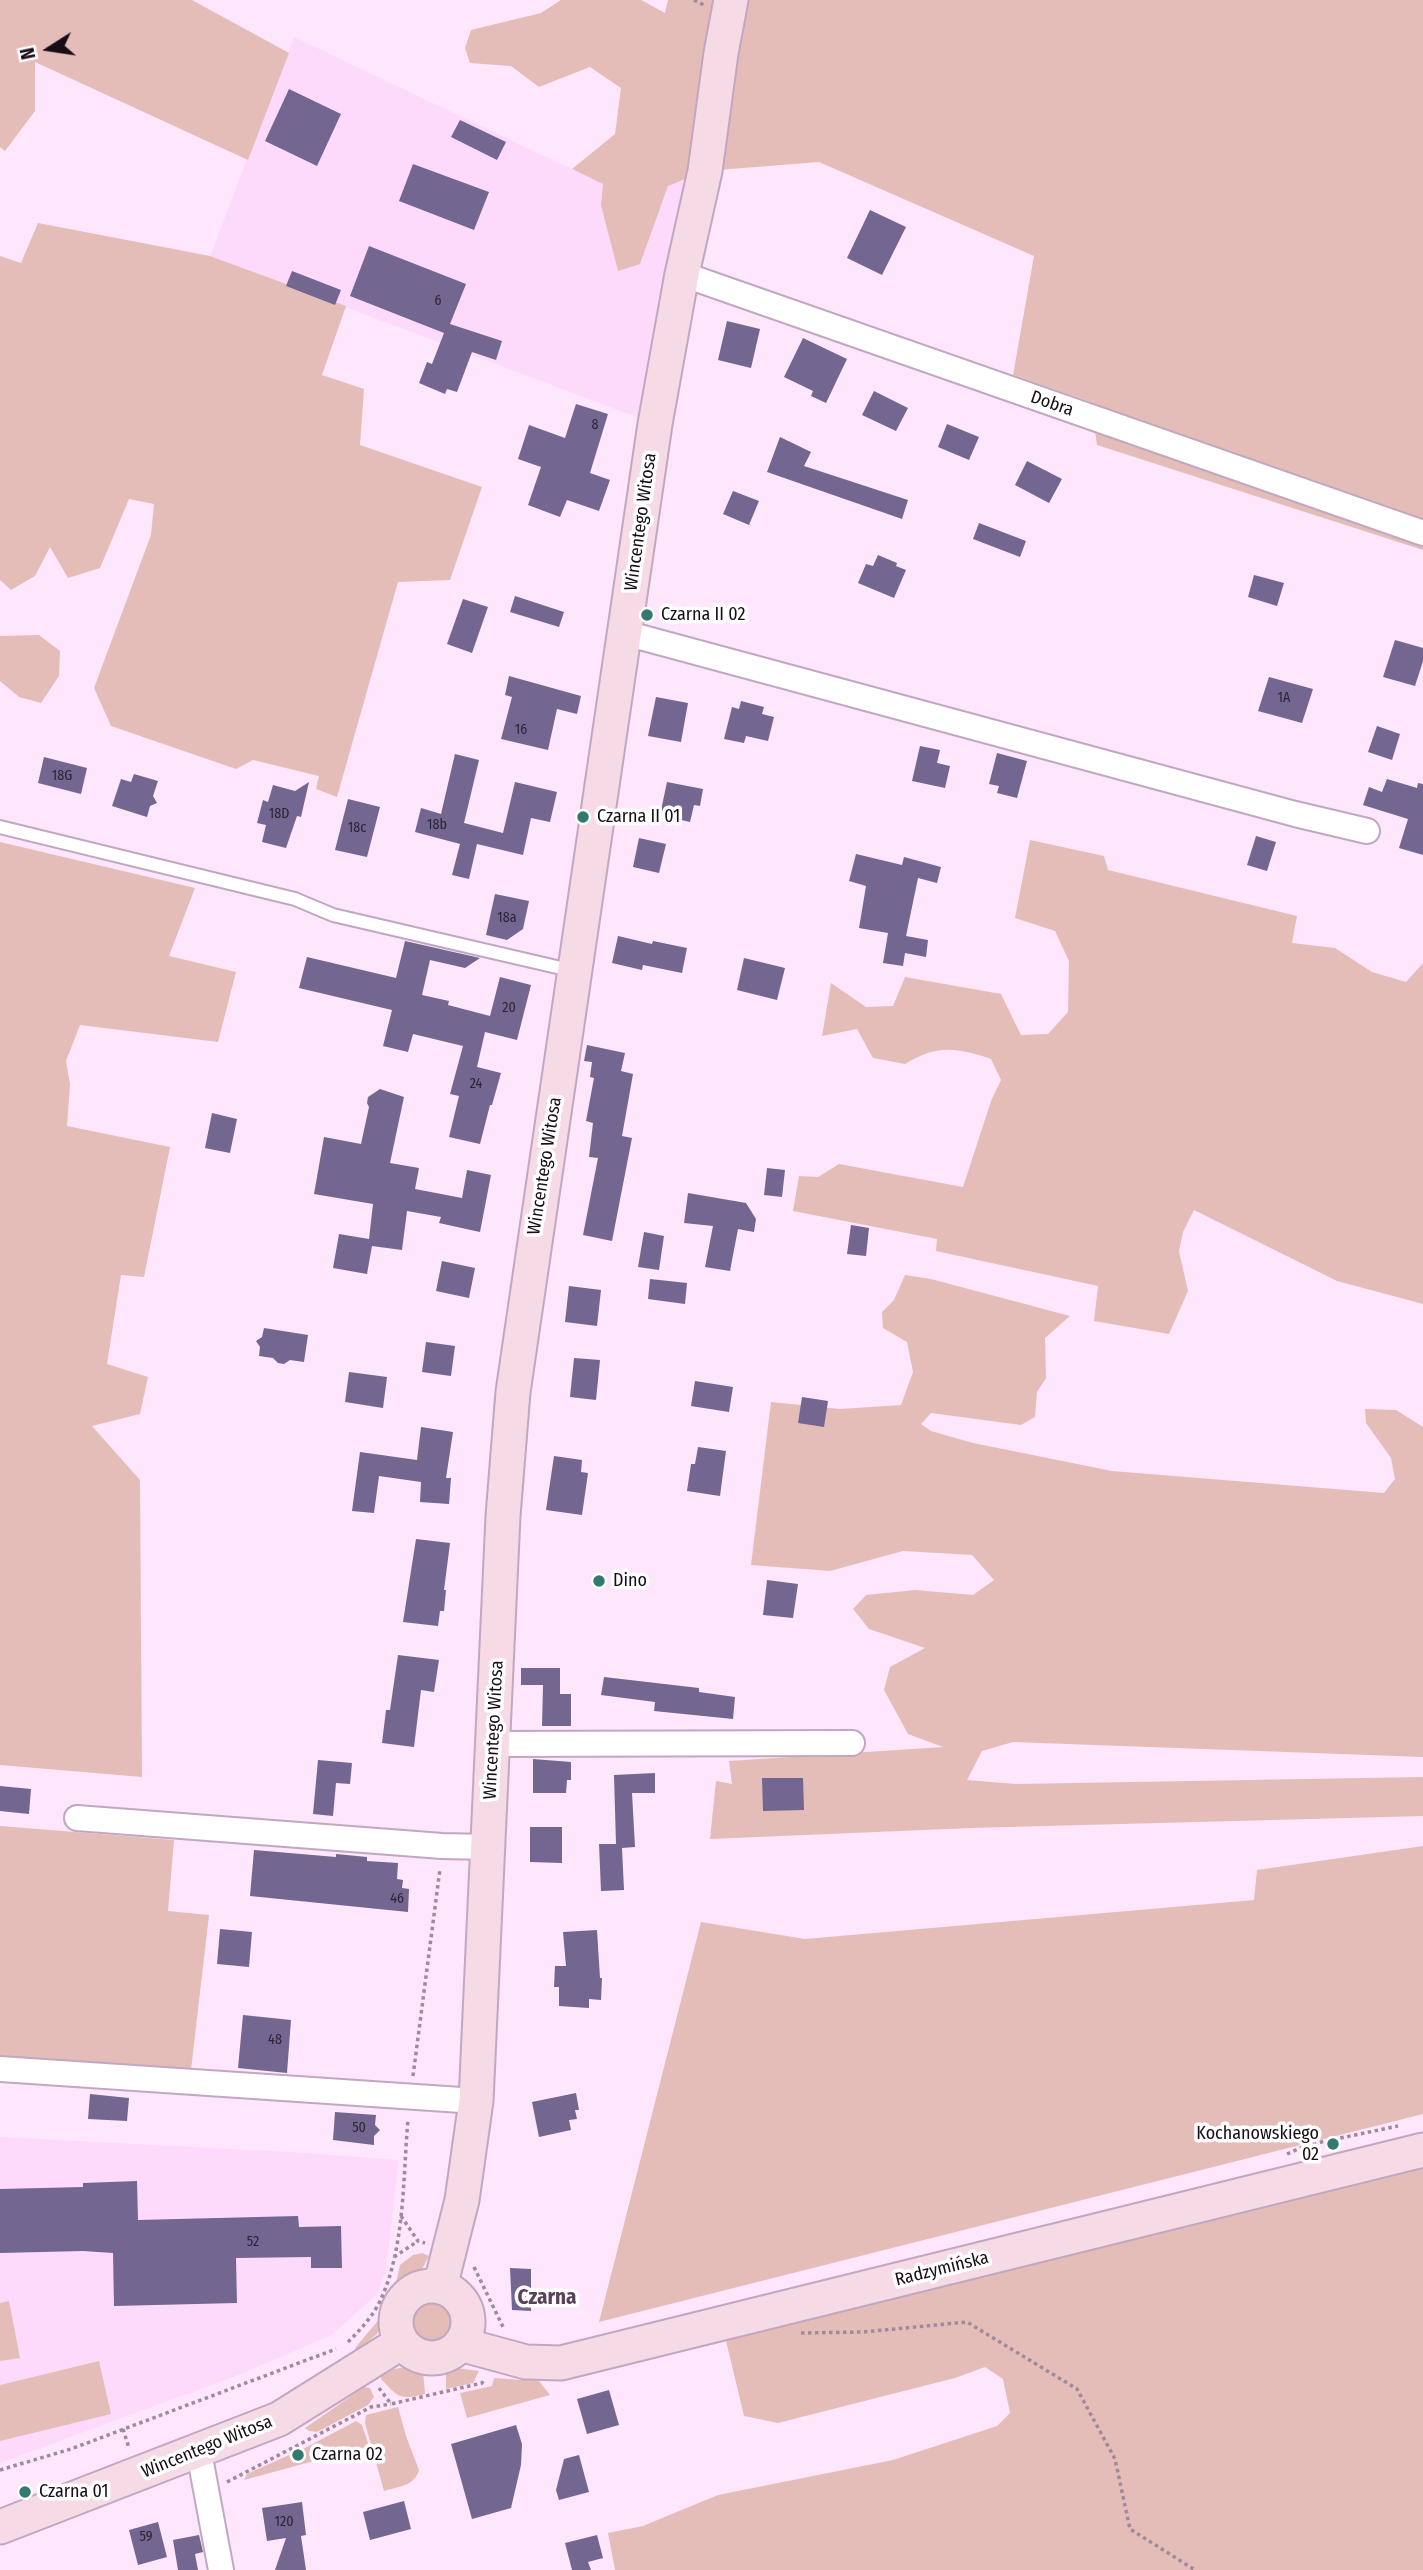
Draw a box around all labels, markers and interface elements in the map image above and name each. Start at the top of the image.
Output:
north arrow [14,14,84,84]
text: N [16,46,40,61]
house number: 6 [435,293,441,309]
street label: Dobra [1028,387,1076,421]
house number: 8 [592,417,598,433]
street label: Wincentego Witosa [621,452,661,592]
place label: Czarna II 02 [661,604,745,626]
marker: Czarna II 02 [639,607,655,623]
house number: 1A [1278,690,1290,706]
house number: 16 [515,722,527,738]
house number: 18G [52,768,72,784]
house number: 18D [269,806,289,822]
place label: Czarna II 01 [597,806,680,828]
marker: Czarna II 01 [575,809,591,825]
house number: 18b [427,817,447,833]
house number: 18c [348,820,366,836]
house number: 18a [497,910,517,926]
house number: 20 [502,1000,516,1016]
house number: 24 [470,1076,482,1092]
street label: Wincentego Witosa [523,1096,567,1236]
place label: Dino [613,1570,647,1592]
marker: Dino [591,1573,607,1589]
street label: Wincentego Witosa [480,1660,508,1800]
house number: 46 [390,1891,404,1907]
house number: 48 [268,2032,282,2048]
house number: 50 [352,2120,366,2136]
place label: Kochanowskiego 02 [1196,2123,1319,2166]
marker: Kochanowskiego 02 [1325,2136,1341,2152]
house number: 52 [247,2234,259,2250]
street label: Radzymińska [893,2247,991,2291]
district label: Czarna [517,2285,577,2311]
street label: Wincentego Witosa [138,2411,276,2483]
place label: Czarna 02 [312,2444,383,2466]
marker: Czarna 02 [290,2447,306,2463]
place label: Czarna 01 [39,2481,109,2503]
marker: Czarna 01 [17,2484,33,2500]
house number: 120 [275,2514,293,2530]
house number: 59 [139,2529,153,2545]

